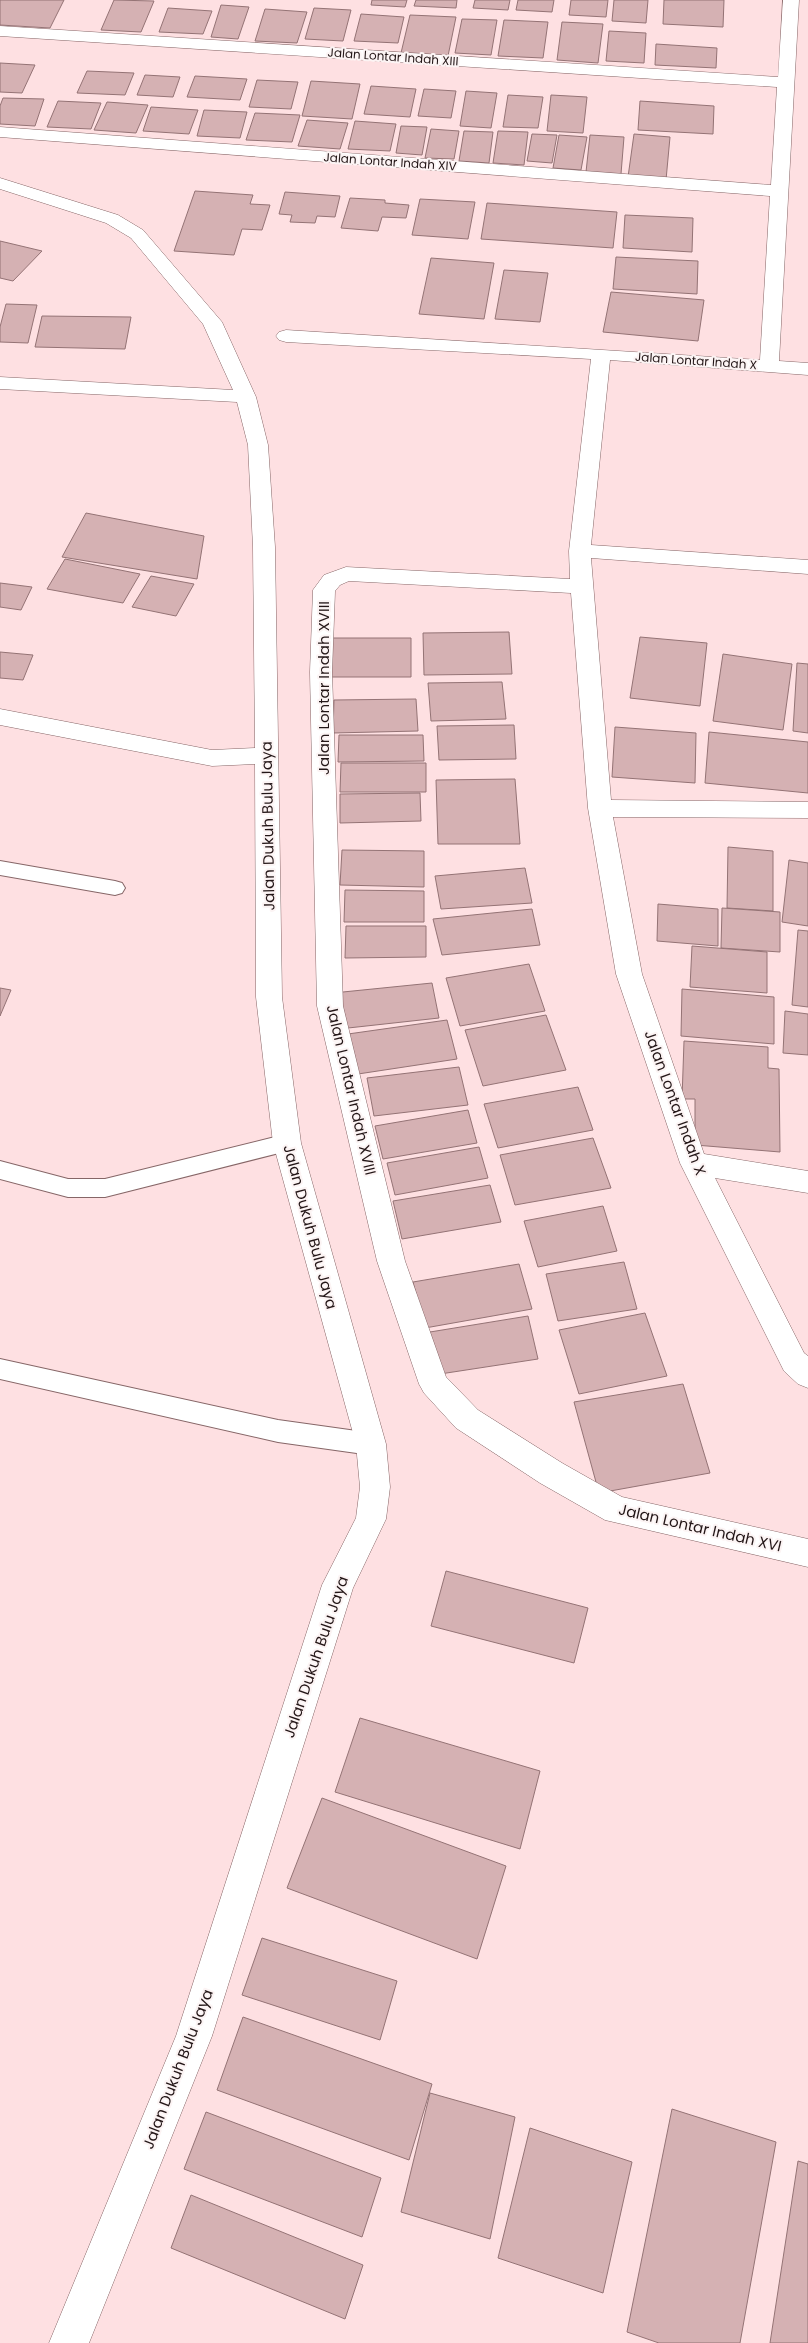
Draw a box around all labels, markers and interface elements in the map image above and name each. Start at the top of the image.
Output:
street label: Jalan Lontar Indah XIII [327,43,459,70]
street label: Jalan Lontar Indah XIV [323,148,457,175]
street label: Jalan Lontar Indah X [634,348,758,373]
street label: Jalan Lontar Indah XVIII [313,601,334,775]
street label: Jalan Dukuh Bulu Jaya [256,741,279,911]
street label: Jalan Lontar Indah XVIII [322,1003,381,1177]
street label: Jalan Lontar Indah X [639,1027,711,1178]
street label: Jalan Dukuh Bulu Jaya [278,1142,343,1311]
street label: Jalan Lontar Indah XVI [617,1499,784,1556]
street label: Jalan Dukuh Bulu Jaya [278,1573,353,1740]
street label: Jalan Dukuh Bulu Jaya [137,1986,218,2152]

